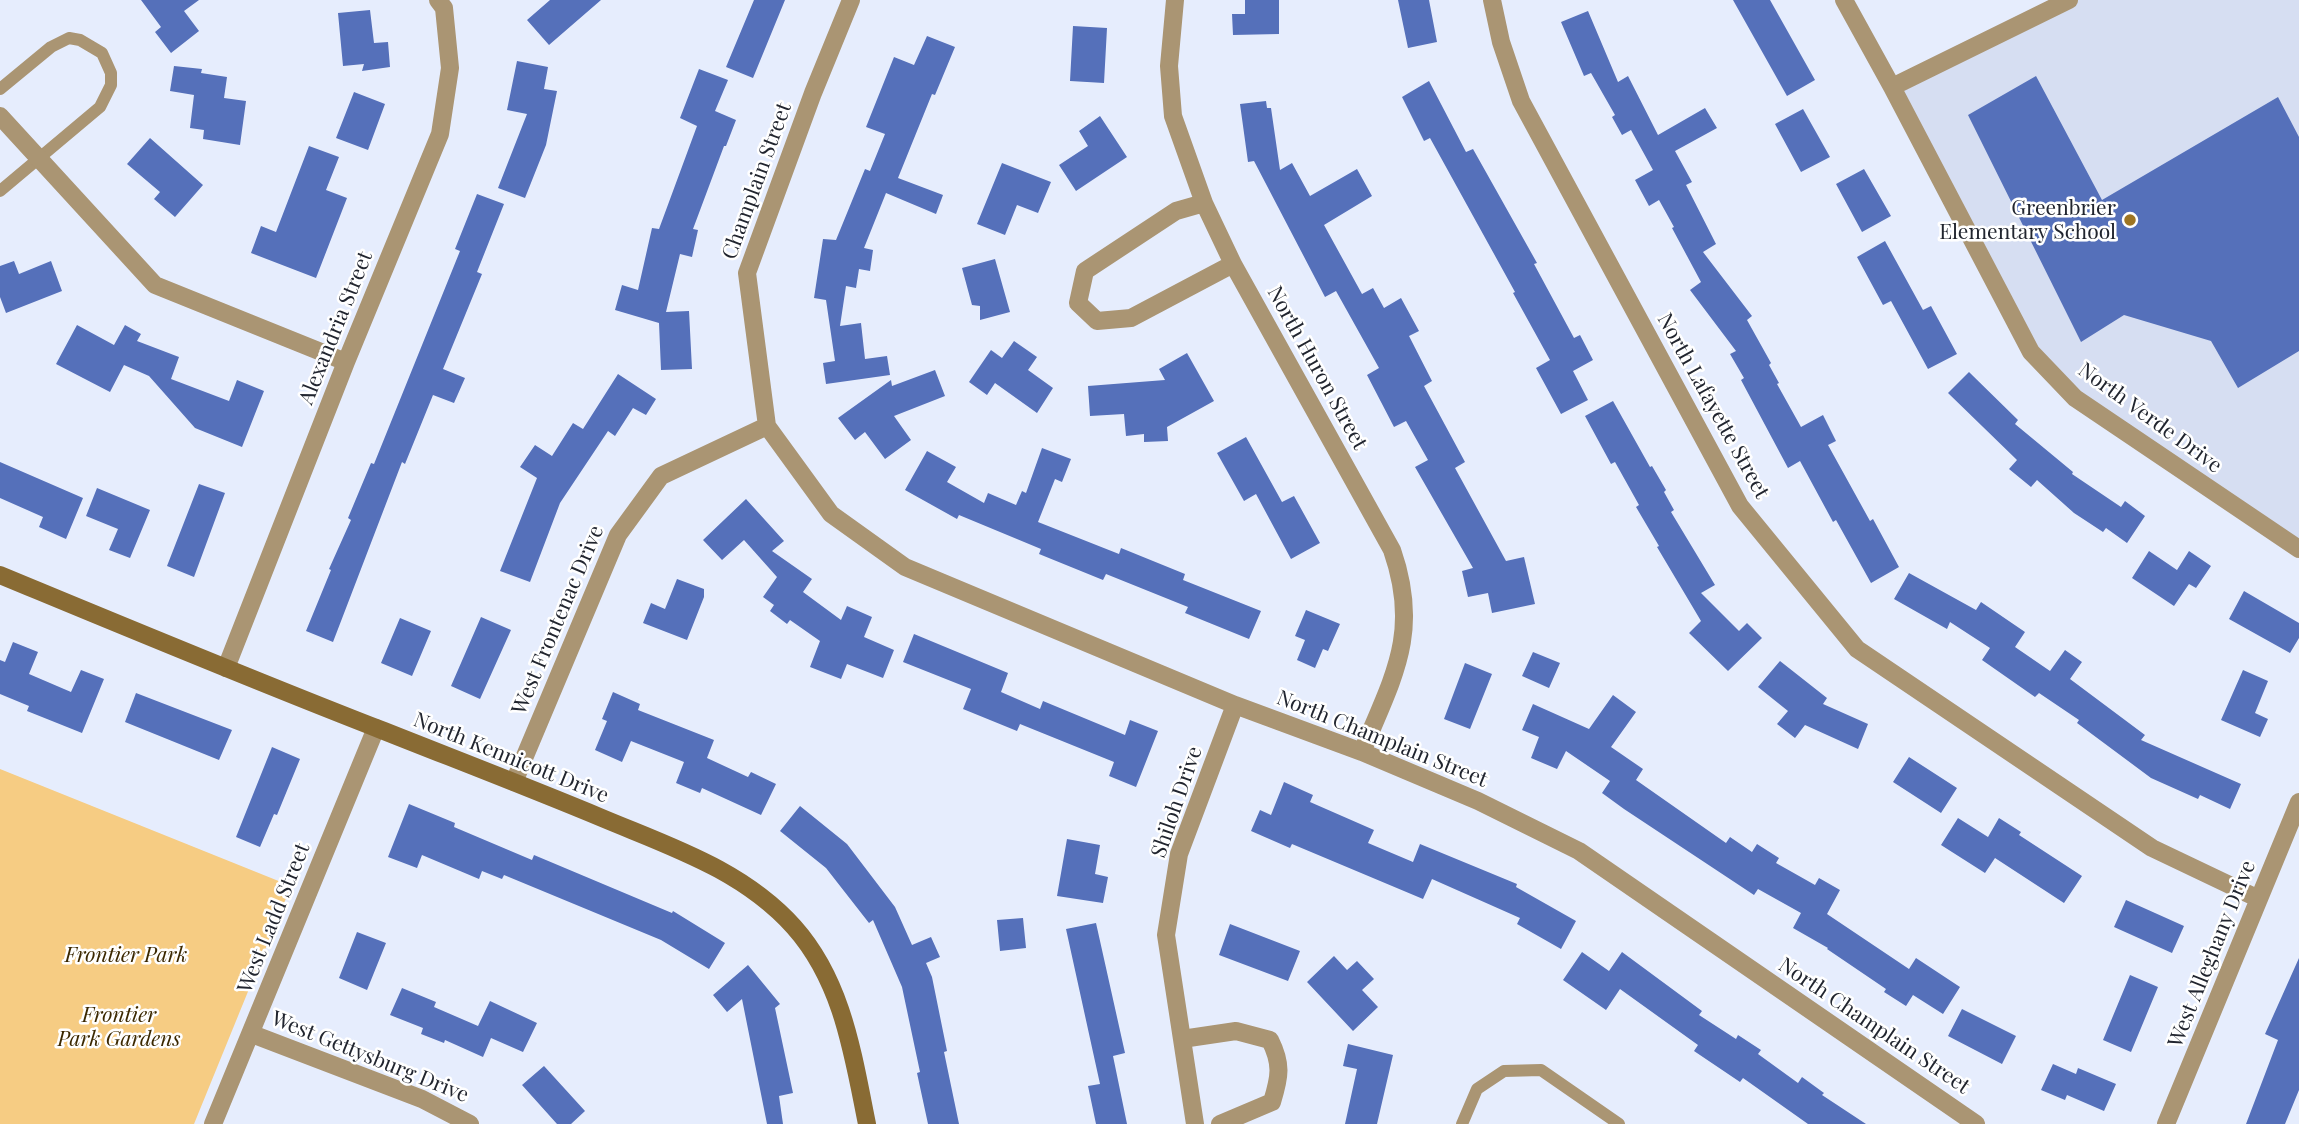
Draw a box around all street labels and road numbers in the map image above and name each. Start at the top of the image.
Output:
street label: Champlain Street [717,99,797,263]
street label: Alexandria Street [294,248,378,408]
street label: North Huron Street [1262,282,1372,454]
street label: North Lafayette Street [1652,309,1774,503]
street label: North Verde Drive [2073,357,2227,479]
street label: West Frontenac Drive [507,522,609,718]
street label: North Champlain Street [1273,685,1491,793]
street label: North Kennicott Drive [410,707,612,809]
street label: Shiloh Drive [1146,743,1208,861]
street label: West Ladd Street [233,840,315,996]
street label: West Alleghany Drive [2163,857,2261,1051]
street label: North Champlain Street [1774,953,1974,1099]
street label: West Gettysburg Drive [268,1006,472,1108]

